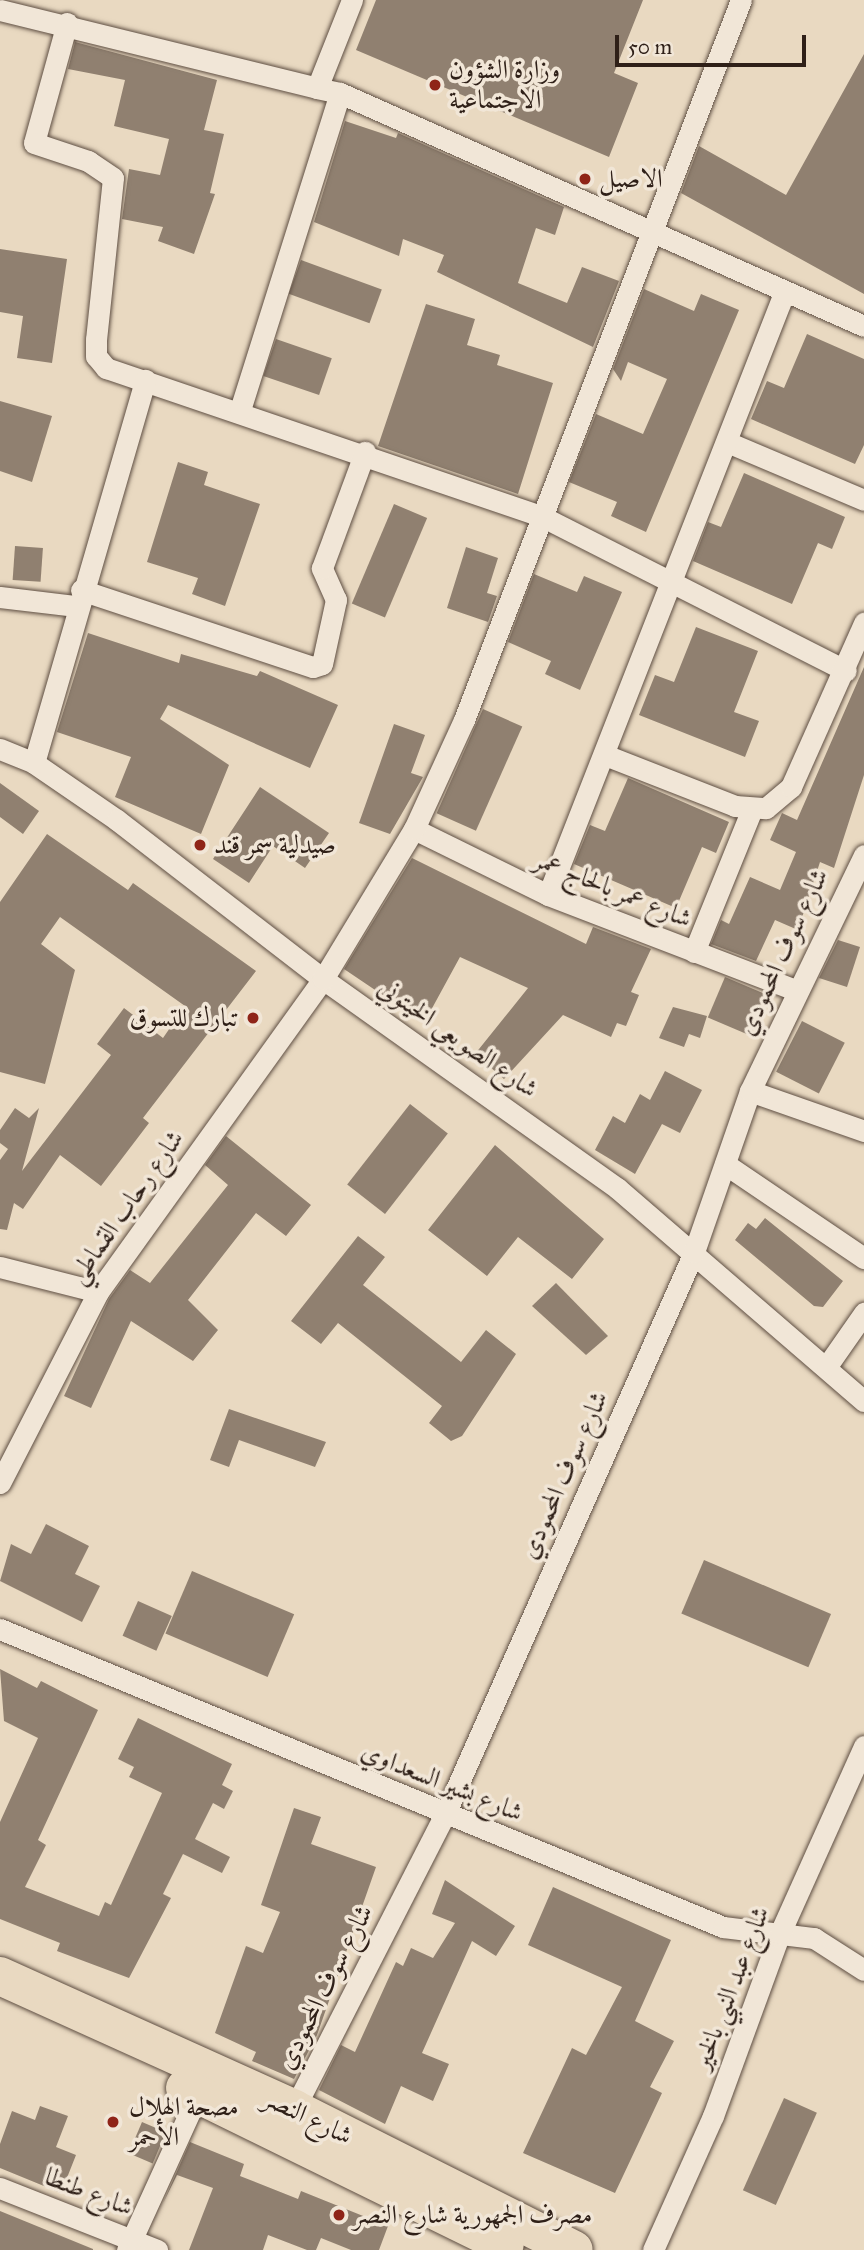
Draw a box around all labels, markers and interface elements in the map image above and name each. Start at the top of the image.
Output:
scale bar [619,21,810,65]
text: 50 m [628,34,672,60]
place label: وزارة الشؤون الاجتماعية [449,54,560,116]
marker: وزارة الشؤون الاجتماعية [427,77,443,93]
place label: الاصيل [599,163,663,195]
marker: الاصيل [577,171,593,187]
place label: صيدلية سمر قند [214,829,336,861]
marker: صيدلية سمر قند [192,837,208,853]
street label: شارع عمر بالحاج عمر [530,843,696,935]
street label: شارع سوف المحمودي [731,864,835,1040]
street label: شارع الصويعي الخيتوني [372,971,544,1105]
place label: تبارك للتسوق [130,1002,239,1034]
marker: تبارك للتسوق [245,1010,261,1026]
street label: شارع رحاب القماطي [61,1124,191,1290]
street label: شارع سوف المحمودي [513,1386,615,1564]
street label: شارع بشير السعداوي [357,1735,527,1829]
street label: شارع سوف المحمودي [270,1900,380,2074]
street label: شارع عبد النبي بالخير [686,1902,776,2074]
street label: شارع النصر [259,2082,357,2152]
place label: مصحة الهلال الأحمر [129,2091,239,2152]
marker: مصحة الهلال الأحمر [103,2112,123,2132]
street label: شارع طنطا [40,2161,138,2223]
place label: مصرف الجمهورية شارع النصر [353,2199,592,2231]
marker: مصرف الجمهورية شارع النصر [331,2207,347,2223]

